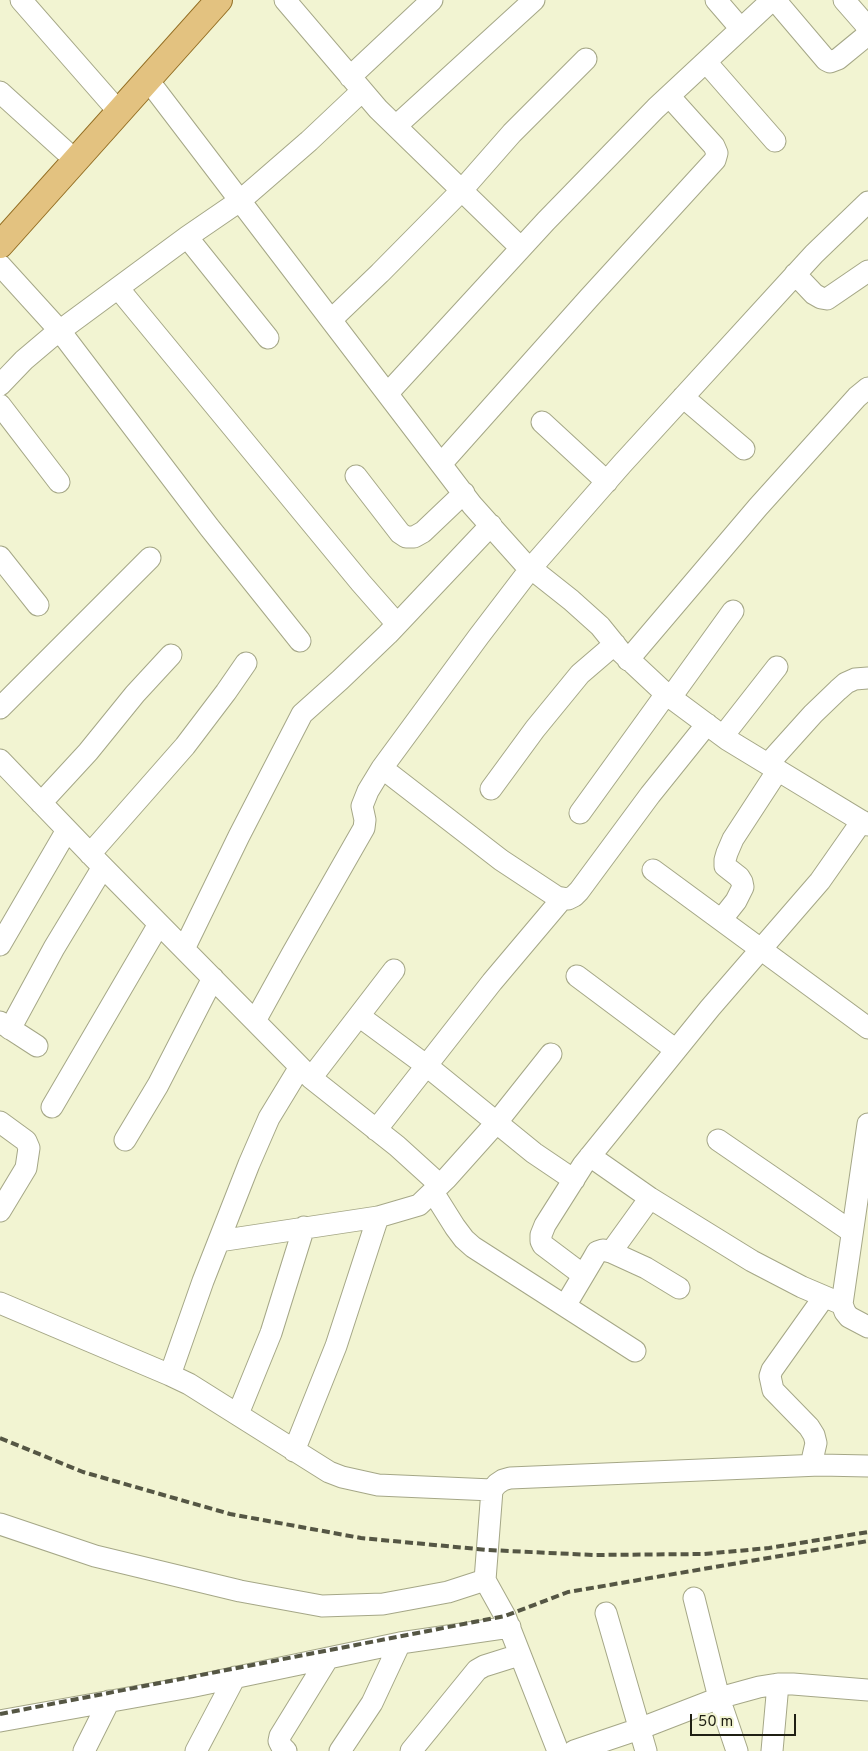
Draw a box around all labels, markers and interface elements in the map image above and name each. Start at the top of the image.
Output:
scale bar [693,1704,799,1736]
text: 50 m [698,1713,733,1732]

